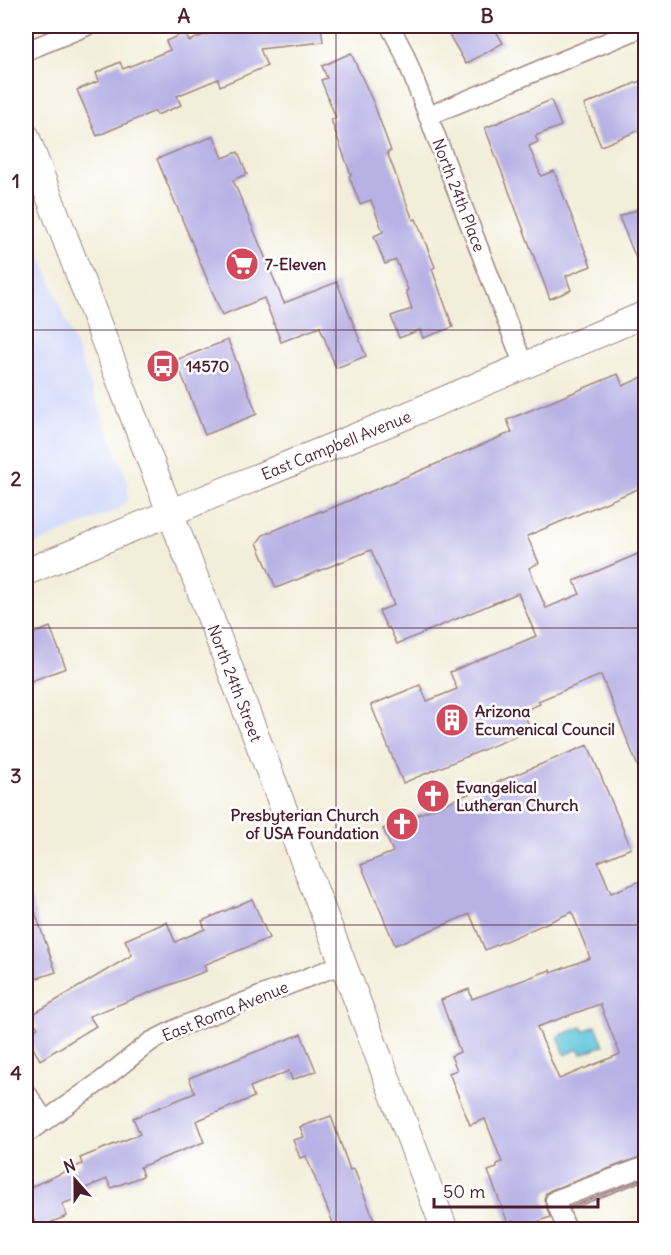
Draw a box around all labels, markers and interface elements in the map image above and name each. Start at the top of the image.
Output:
text: A [178,3,191,28]
text: B [480,3,494,28]
street label: North 24th Place [428,135,490,255]
text: 1 [12,168,20,193]
supermarket icon: 7-Eleven [224,246,260,282]
place label: 7-Eleven [265,254,326,274]
bus stop icon: 14570 [145,348,181,384]
place label: 14570 [186,356,229,376]
street label: East Campbell Avenue [258,406,414,484]
text: 2 [11,466,22,491]
street label: North 24th Street [203,622,267,745]
place label: Arizona Ecumenical Council [475,701,615,739]
building icon: Arizona Ecumenical Council [434,702,470,738]
text: 3 [10,763,22,788]
place label: Evangelical Lutheran Church [456,777,578,815]
church icon: Evangelical Lutheran Church [415,778,451,814]
place label: Presbyterian Church of USA Foundation [231,805,379,843]
church icon: Presbyterian Church of USA Foundation [384,806,420,842]
street label: East Roma Avenue [159,977,291,1045]
text: 4 [10,1060,22,1085]
north arrow [45,1150,105,1210]
text: N [61,1155,78,1177]
scale bar [434,1171,598,1209]
text: 50 m [443,1180,485,1203]

